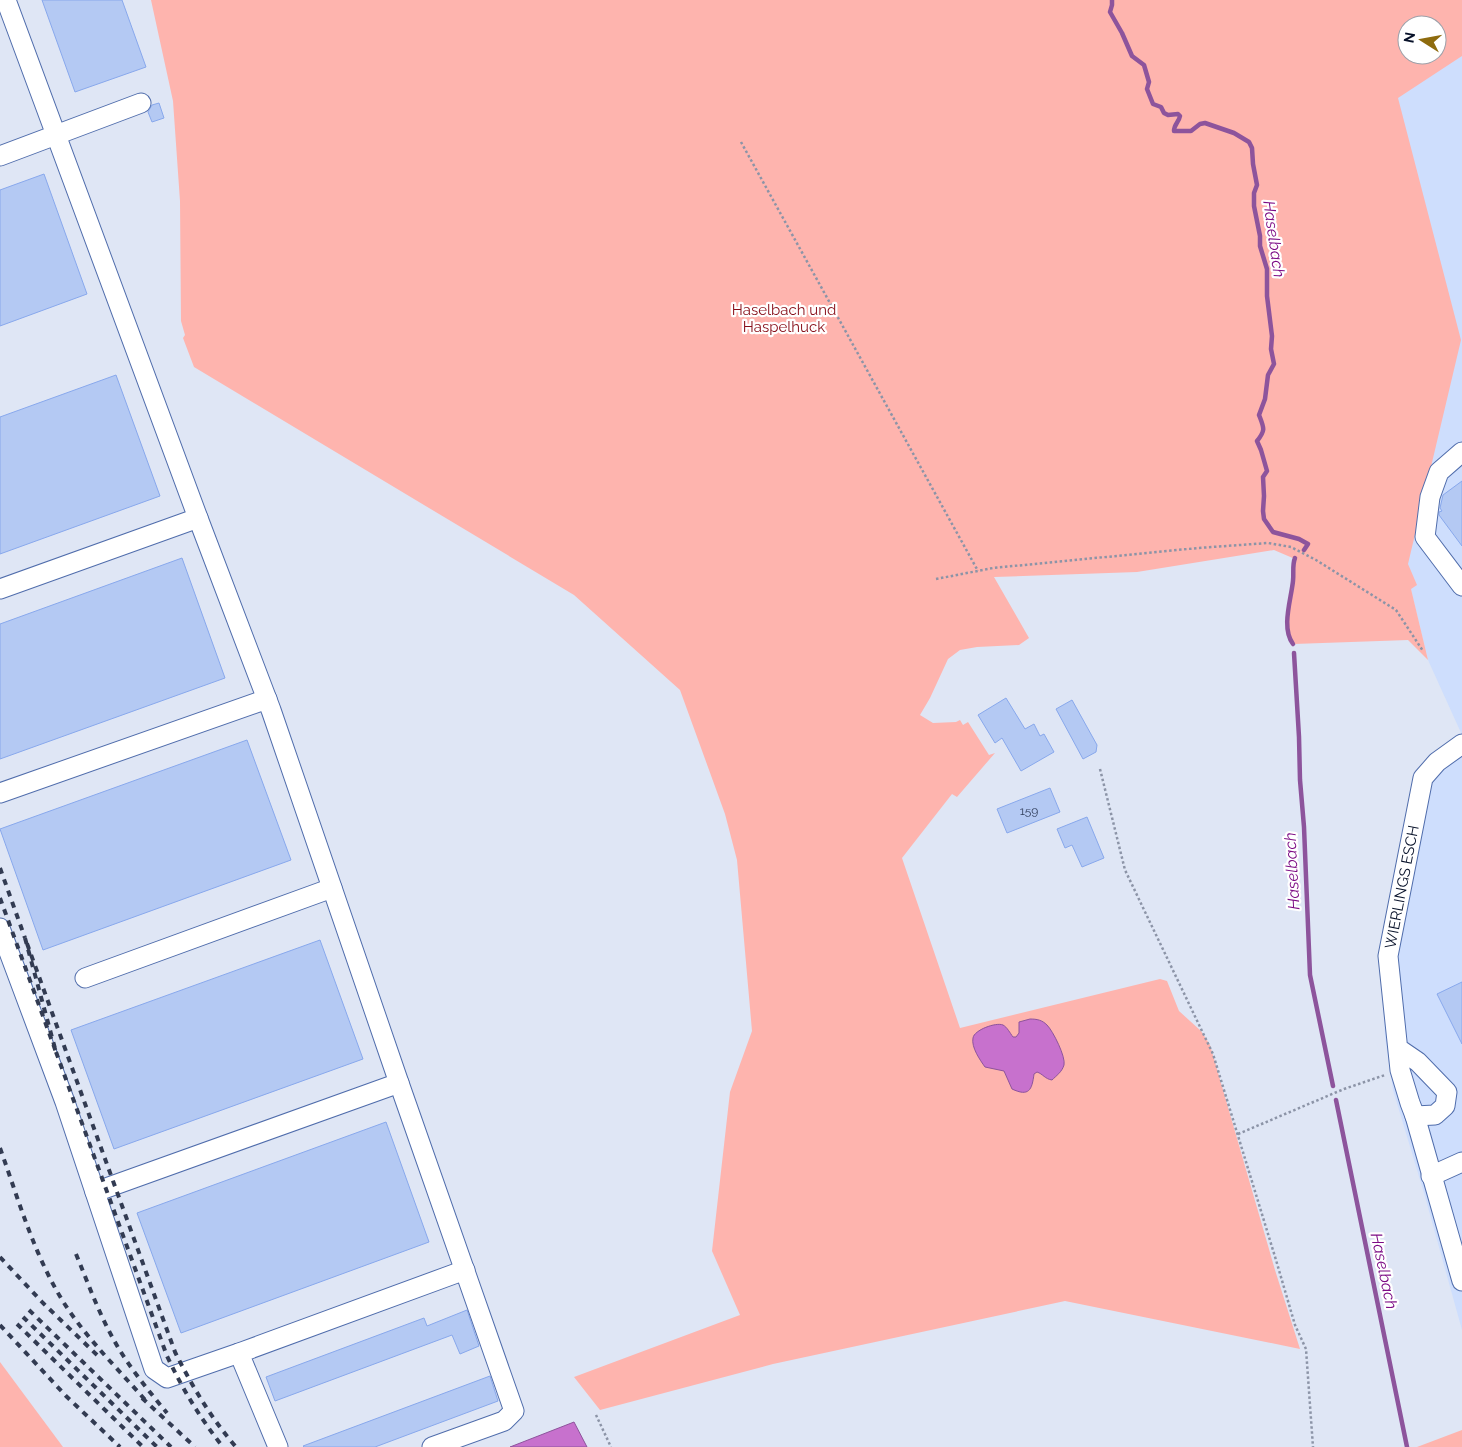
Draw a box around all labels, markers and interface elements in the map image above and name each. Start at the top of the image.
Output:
north arrow [1397,15,1447,65]
text: N [1400,31,1418,44]
water label: Haselbach [1259,199,1289,279]
park label: Haselbach und Haspelhuck [732,301,836,336]
house number: 159 [1020,804,1038,818]
street label: WIERLINGS ESCH [1381,824,1423,950]
water label: Haselbach [1280,832,1304,910]
water label: Haselbach [1367,1231,1401,1311]

